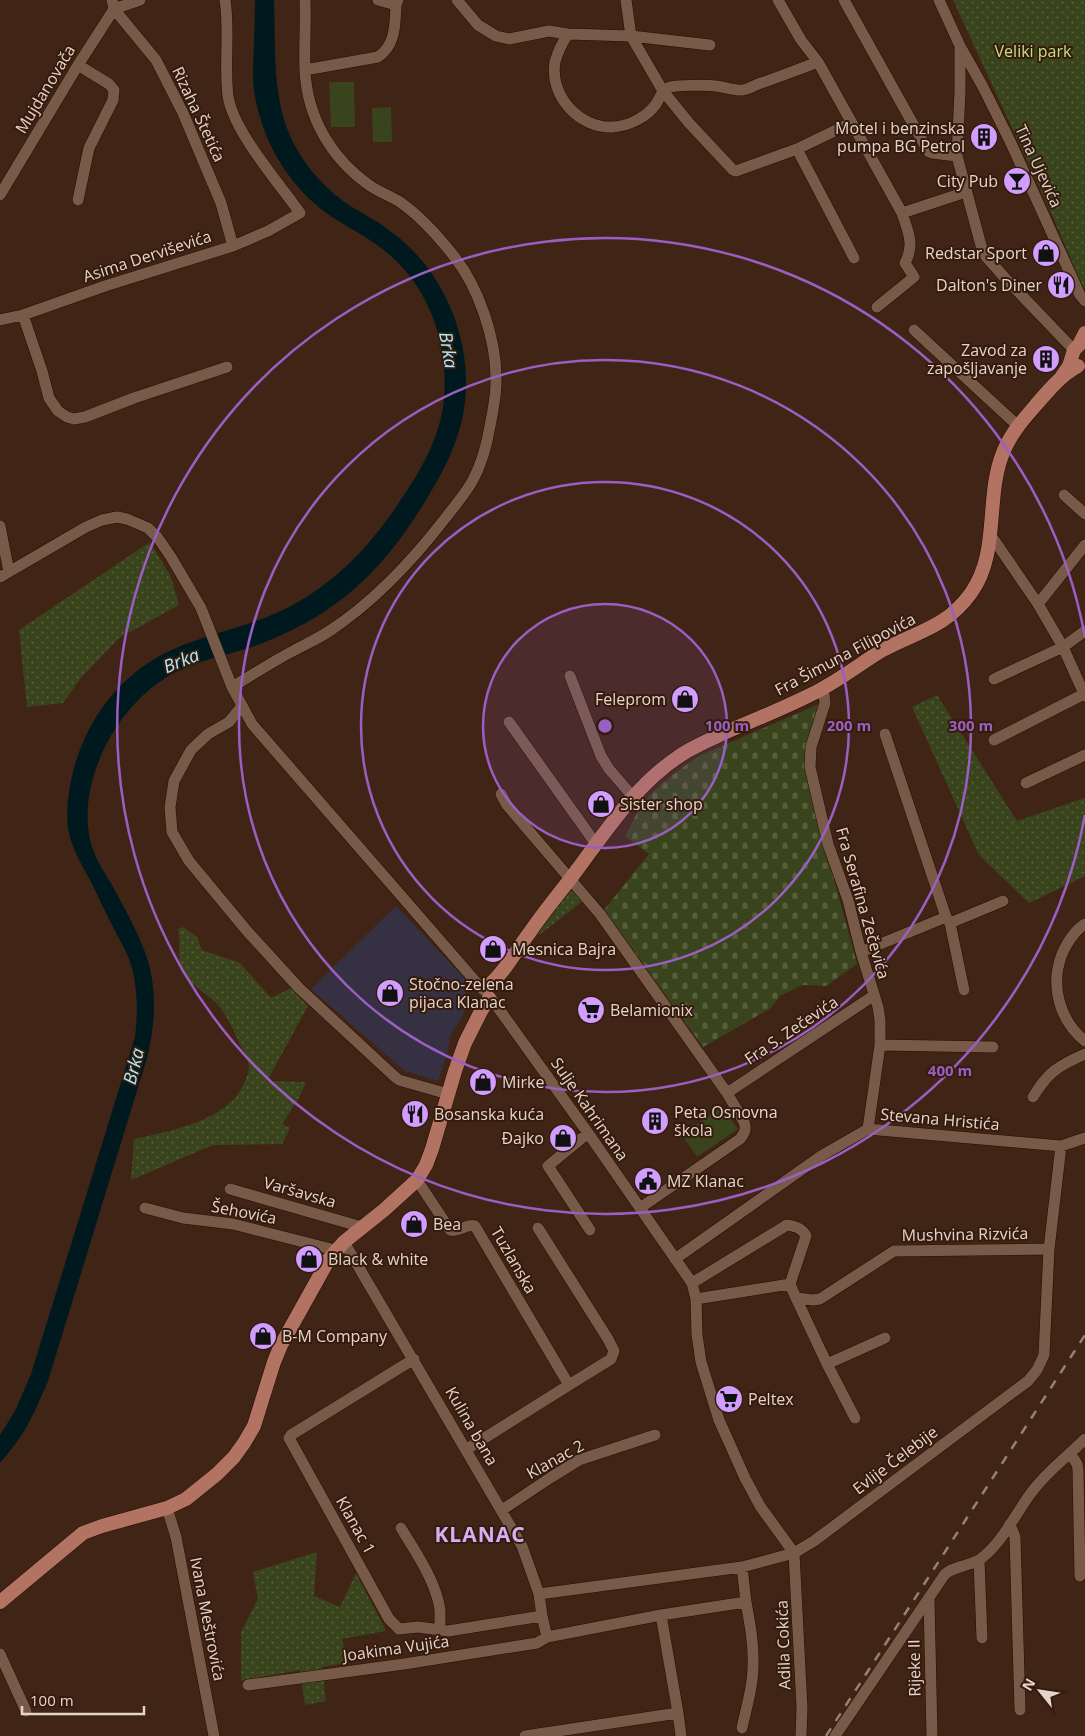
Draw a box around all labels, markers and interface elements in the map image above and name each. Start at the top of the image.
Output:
park label: Veliki park [995,40,1072,62]
street label: Mujdanovača [10,41,80,137]
street label: Rizaha Štetića [167,63,231,165]
place label: Motel i benzinska pumpa BG Petrol [835,117,965,157]
street label: Tina Ujevića [1010,121,1068,211]
building icon: Motel i benzinska pumpa BG Petrol [969,122,999,152]
bar icon: City Pub [1002,166,1032,196]
place label: City Pub [937,170,998,192]
street label: Asima Derviševića [80,225,214,287]
shop icon: Redstar Sport [1031,238,1061,268]
place label: Redstar Sport [925,242,1027,264]
restaurant icon: Dalton's Diner [1046,270,1076,300]
place label: Dalton's Diner [936,274,1042,296]
water label: Brka [434,330,464,370]
place label: Zavod za zapošljavanje [927,339,1027,379]
building icon: Zavod za zapošljavanje [1031,344,1061,374]
street label: Fra Šimuna Filipovića [771,608,919,700]
water label: Brka [159,642,203,678]
shop icon: Feleprom [670,684,700,714]
place label: Feleprom [595,688,666,710]
text: 100 m [705,715,749,735]
text: 200 m [827,715,871,735]
text: 300 m [949,715,993,735]
centre of rings [596,717,614,735]
shop icon: Sister shop [586,789,616,819]
place label: Sister shop [620,793,703,815]
street label: Fra Serafina Zečevića [831,825,895,981]
shop icon: Mesnica Bajra [478,934,508,964]
place label: Mesnica Bajra [512,938,616,960]
place label: Stočno-zelena pijaca Klanac [409,973,514,1013]
shop icon: Stočno-zelena pijaca Klanac [375,978,405,1008]
street label: Fra S. Zečevića [740,991,842,1069]
supermarket icon: Belamionix [576,995,606,1025]
place label: Belamionix [610,999,694,1021]
water label: Brka [117,1045,149,1087]
street label: Sulje Kahrimana [546,1053,634,1165]
text: 400 m [928,1060,972,1080]
shop icon: Mirke [468,1067,498,1097]
place label: Mirke [502,1071,544,1093]
restaurant icon: Bosanska kuća [400,1099,430,1129]
place label: Peta Osnovna škola [674,1101,778,1141]
place label: Bosanska kuća [434,1103,544,1125]
street label: Stevana Hristića [880,1103,1000,1135]
building icon: Peta Osnovna škola [640,1106,670,1136]
shop icon: Đajko [548,1123,578,1153]
place label: Đajko [501,1127,544,1149]
public building icon: MZ Klanac [633,1166,663,1196]
place label: MZ Klanac [667,1170,744,1192]
street label: Varšavska [261,1171,339,1213]
street label: Šehovića [210,1195,278,1229]
shop icon: Bea [399,1209,429,1239]
place label: Bea [433,1213,461,1235]
street label: Mushvina Rizvića [902,1222,1028,1246]
street label: Tuzlanska [486,1223,542,1297]
shop icon: Black & white [294,1244,324,1274]
place label: Black & white [328,1248,428,1270]
shop icon: B-M Company [248,1321,278,1351]
place label: B-M Company [282,1325,388,1347]
street label: Kulina bana [440,1382,504,1470]
supermarket icon: Peltex [714,1384,744,1414]
place label: Peltex [748,1388,794,1410]
street label: Evlije Čelebije [848,1421,942,1499]
street label: Klanac 2 [522,1434,588,1484]
street label: Klanac 1 [331,1492,381,1558]
district label: KLANAC [434,1520,526,1548]
street label: Ivana Meštrovića [185,1555,231,1683]
street label: Adila Cokića [770,1600,796,1690]
street label: Joakima Vujića [339,1630,451,1667]
street label: Rijeke II [903,1639,925,1697]
north arrow [1015,1666,1065,1716]
text: N [1017,1675,1039,1694]
scale bar [22,1684,145,1716]
text: 100 m [30,1690,74,1710]

